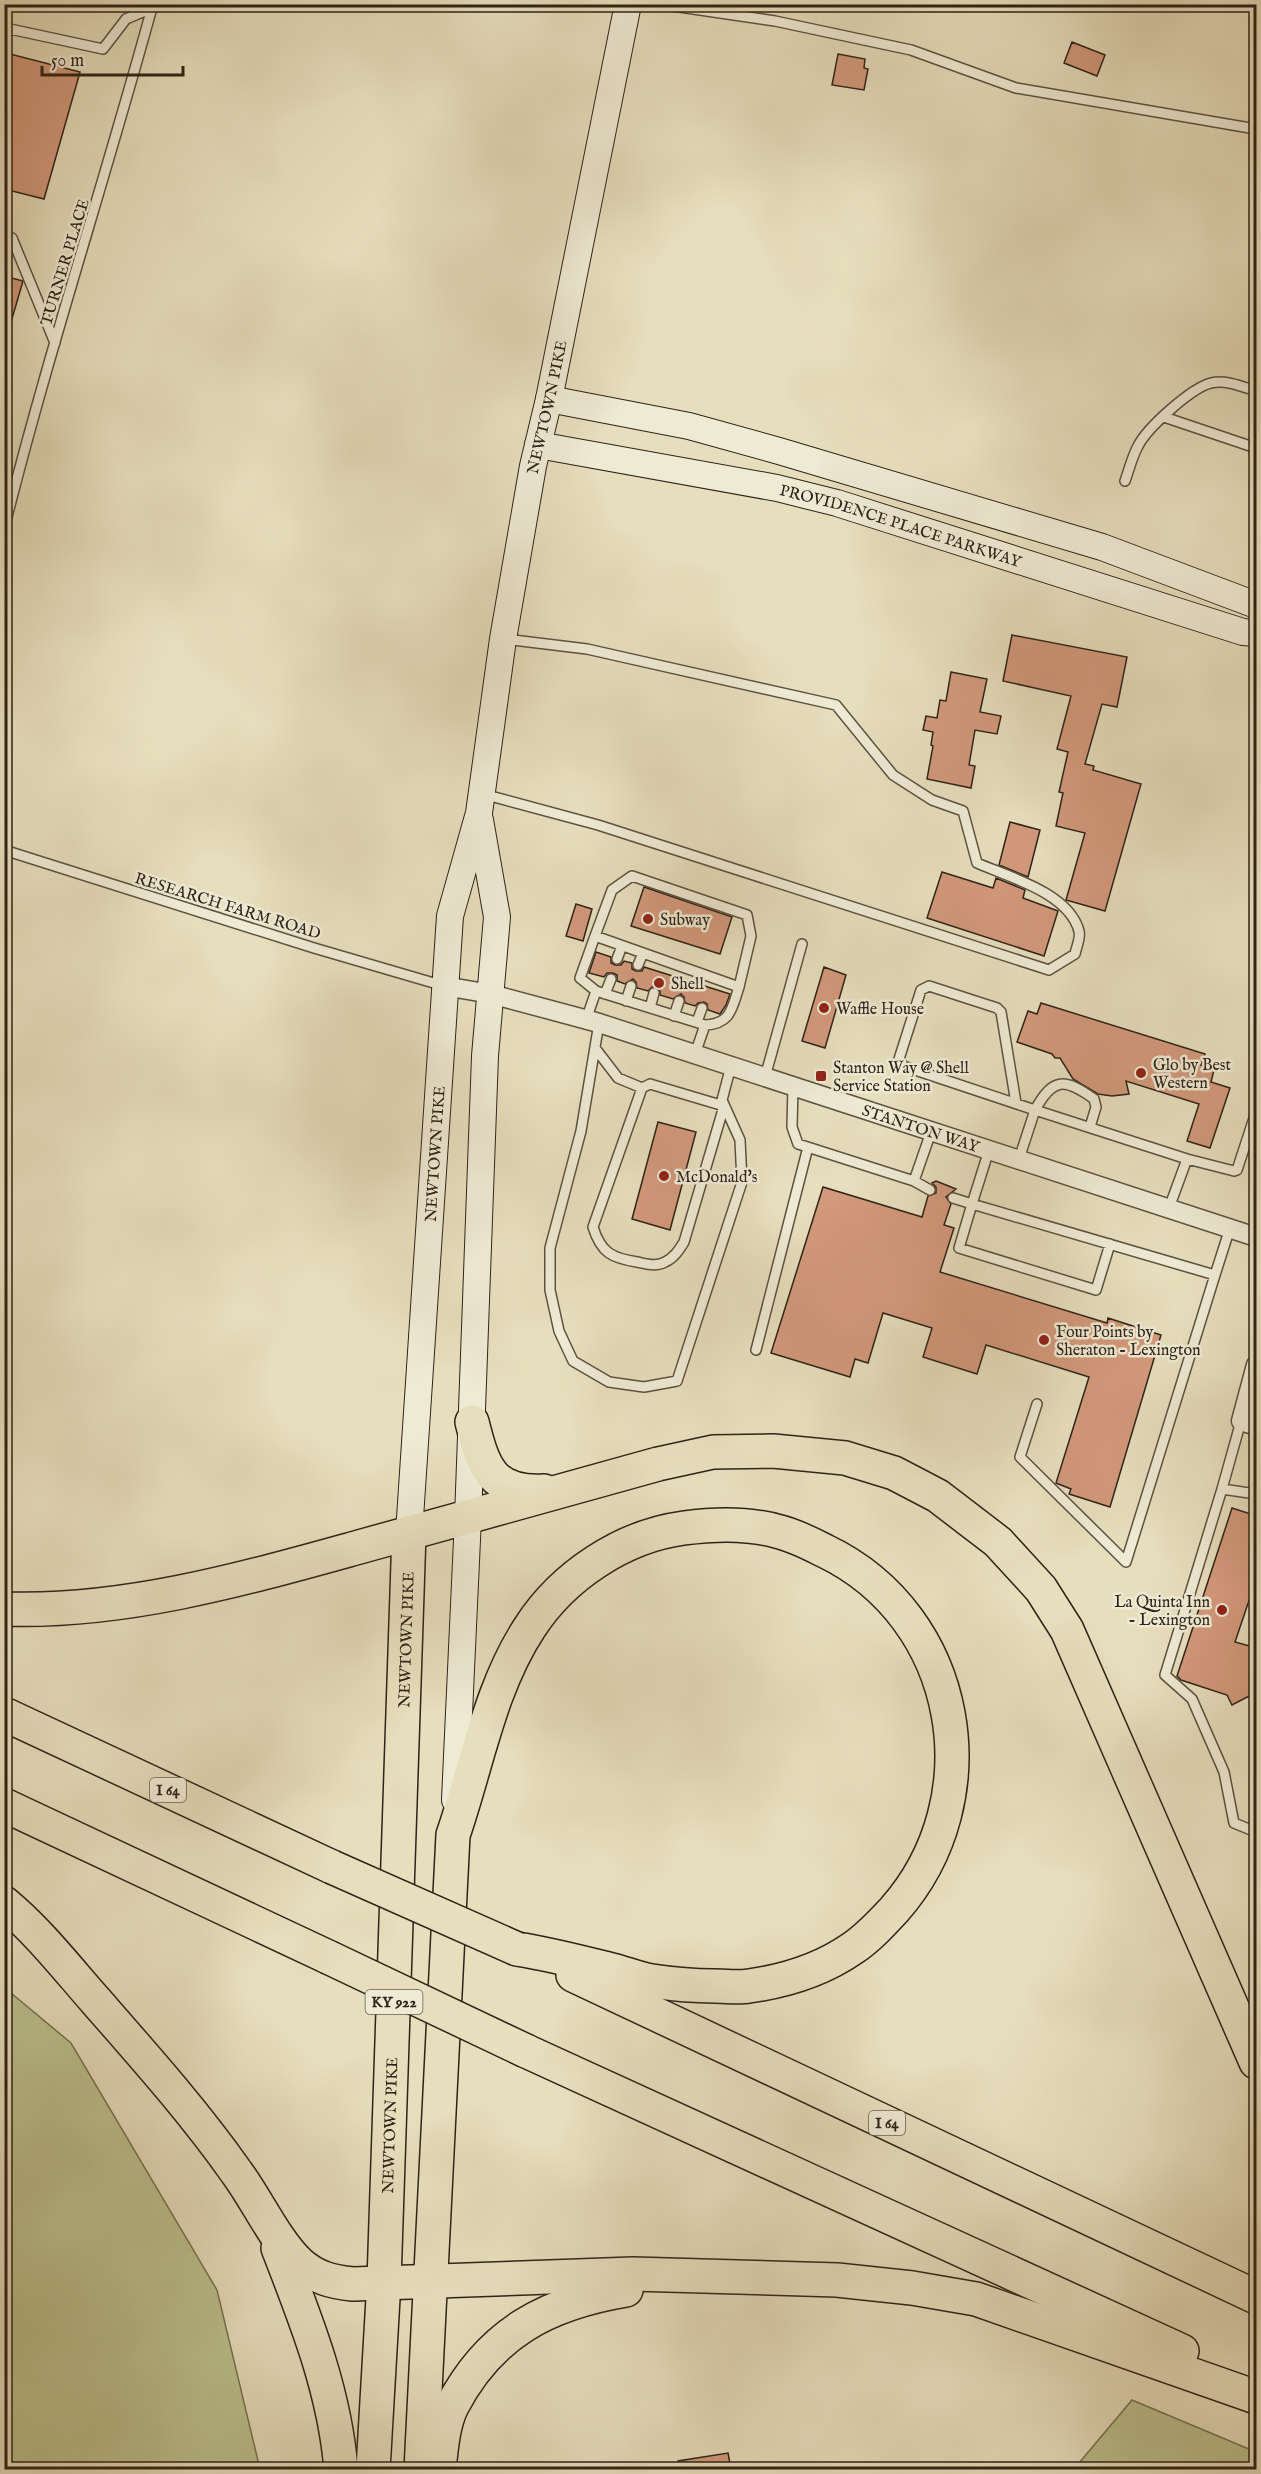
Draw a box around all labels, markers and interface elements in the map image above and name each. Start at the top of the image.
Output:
scale bar [42,39,183,77]
text: 50 m [51,50,84,73]
street label: TURNER PLACE [37,197,95,328]
street label: NEWTOWN PIKE [524,339,572,476]
street label: PROVIDENCE PLACE PARKWAY [777,481,1024,573]
street label: RESEARCH FARM ROAD [132,869,323,945]
place label: Subway [660,911,710,931]
marker: Subway [641,912,655,926]
place label: Shell [671,975,704,995]
marker: Shell [652,976,666,990]
place label: Waffle House [836,1000,924,1020]
marker: Waffle House [817,1001,831,1015]
place label: Glo by Best Western [1153,1056,1231,1094]
place label: Stanton Way @ Shell Service Station [833,1059,969,1097]
marker: Glo by Best Western [1134,1066,1148,1080]
marker: Stanton Way @ Shell Service Station [814,1069,828,1083]
street label: NEWTOWN PIKE [422,1085,451,1223]
street label: STANTON WAY [859,1101,982,1159]
place label: McDonald's [676,1168,758,1188]
marker: McDonald's [657,1169,671,1183]
place label: Four Points by Sheraton - Lexington [1056,1323,1201,1361]
marker: Four Points by Sheraton - Lexington [1037,1333,1051,1347]
street label: NEWTOWN PIKE [395,1571,420,1708]
place label: La Quinta Inn - Lexington [1114,1593,1210,1631]
marker: La Quinta Inn - Lexington [1215,1603,1229,1617]
road number: I 64 [150,1778,186,1802]
road number: KY 922 [366,1990,422,2014]
street label: NEWTOWN PIKE [379,2057,403,2194]
road number: I 64 [869,2111,905,2135]

